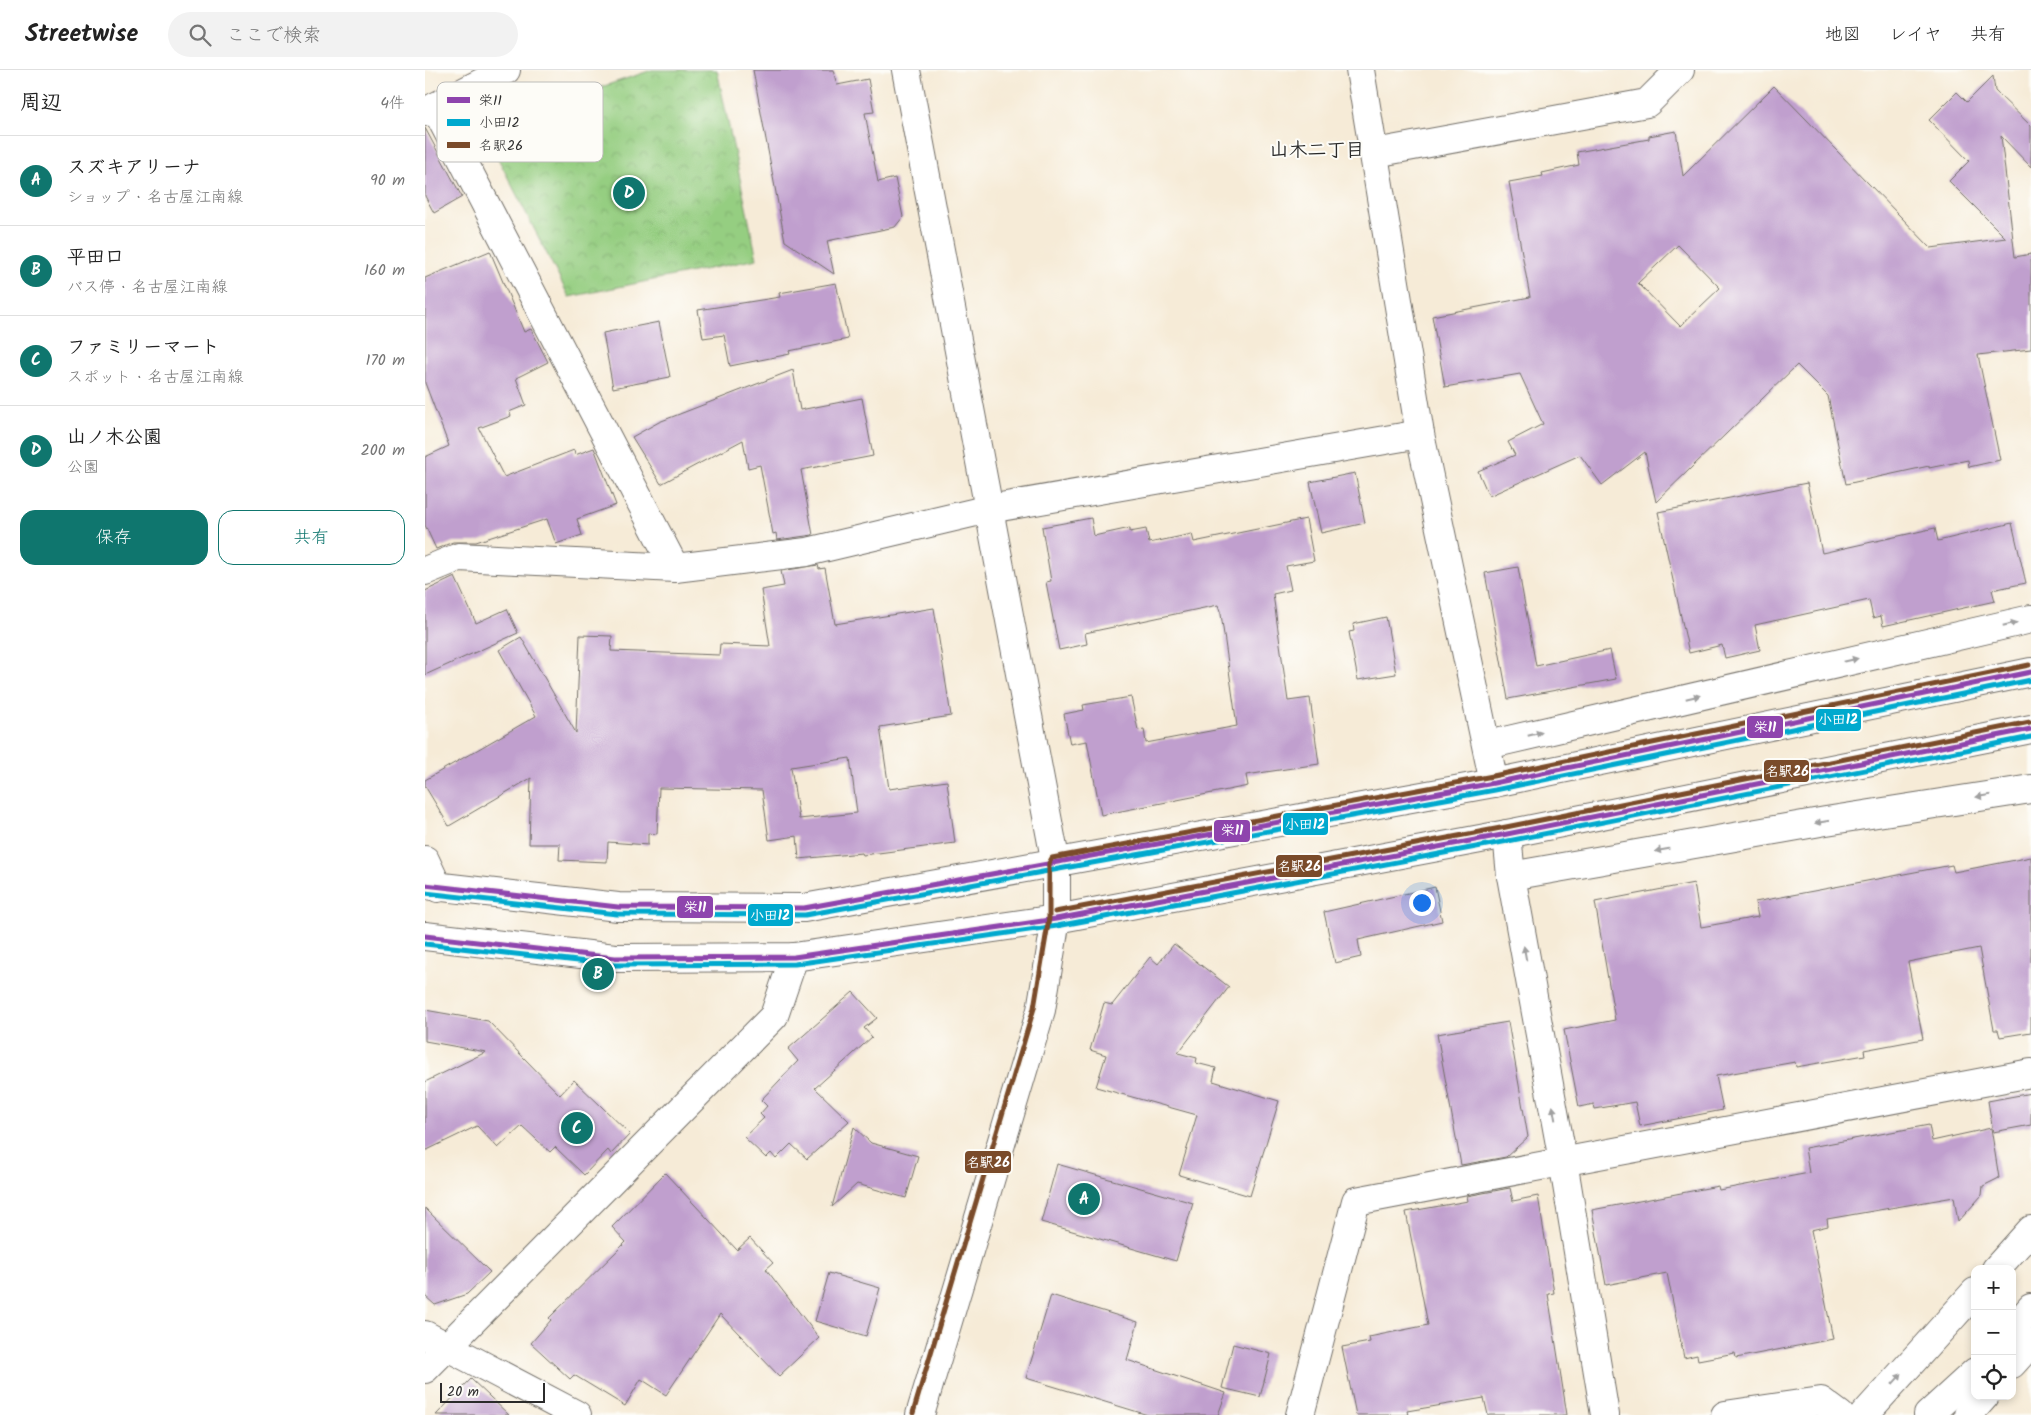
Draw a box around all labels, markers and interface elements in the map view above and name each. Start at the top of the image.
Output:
search box [168,12,518,57]
text: Streetwise [25,15,138,54]
icon: search [186,21,214,49]
text: ここで検索 [226,21,321,51]
text: 地図 [1825,21,1861,50]
text: レイヤ [1889,21,1942,50]
text: 共有 [1970,21,2006,50]
legend [437,82,603,162]
text: 周辺 [20,87,62,120]
text: 栄11 [479,90,502,112]
text: 4件 [380,91,405,116]
text: 小田12 [479,112,520,134]
text: 名駅26 [479,135,523,157]
district label: 山木二丁目 [1269,136,1365,166]
text: スズキアリーナ [67,153,201,183]
text: A [31,168,41,193]
text: 90 m [370,168,405,193]
pin: D [613,174,645,212]
text: ショップ · 名古屋江南線 [67,185,243,210]
text: 平田口 [67,243,124,273]
text: B [31,258,41,283]
text: 160 m [364,258,405,283]
text: バス停 · 名古屋江南線 [67,275,228,300]
text: ファミリーマート [67,333,220,363]
text: C [31,348,41,373]
text: 170 m [365,348,405,373]
text: スポット · 名古屋江南線 [67,365,244,390]
text: 山ノ木公園 [67,423,162,453]
text: D [31,438,41,463]
text: 200 m [361,438,405,463]
text: 公園 [67,455,99,480]
button: 保存 [20,510,208,565]
button: 共有 [218,510,405,565]
one-way arrow [2002,620,2017,628]
one-way arrow [1844,656,1859,664]
one-way arrow [1685,693,1700,701]
line badge: 小田12 [1815,708,1862,732]
text: 小田12 [1818,709,1858,731]
line badge: 栄11 [1746,715,1784,739]
text: 栄11 [1754,717,1777,739]
one-way arrow [1527,730,1542,738]
line badge: 名駅26 [1763,759,1810,783]
text: 名駅26 [1765,761,1809,783]
one-way arrow [1974,793,1990,801]
line badge: 小田12 [1282,812,1329,836]
text: 小田12 [1285,814,1325,836]
one-way arrow [1814,818,1830,826]
line badge: 栄11 [1213,819,1251,843]
text: 栄11 [1221,820,1244,842]
one-way arrow [1654,846,1670,854]
line badge: 名駅26 [1275,854,1323,878]
text: 名駅26 [1277,856,1321,878]
your location [1409,890,1435,916]
line badge: 栄11 [676,895,714,919]
text: 栄11 [684,897,707,919]
line badge: 小田12 [747,903,794,927]
text: 小田12 [750,905,790,927]
one-way arrow [1521,944,1529,960]
pin: B [582,955,614,993]
one-way arrow [1550,1104,1558,1120]
pin: C [561,1109,593,1147]
line badge: 名駅26 [964,1150,1012,1174]
text: 名駅26 [966,1152,1010,1174]
pin: A [1068,1180,1100,1218]
map controls [1971,1265,2016,1400]
button: + [1971,1265,2016,1310]
button: − [1971,1310,2016,1355]
button: locate [1971,1355,2016,1400]
one-way arrow [1891,1372,1902,1385]
scale bar [440,1380,545,1403]
text: 20 m [447,1381,479,1403]

